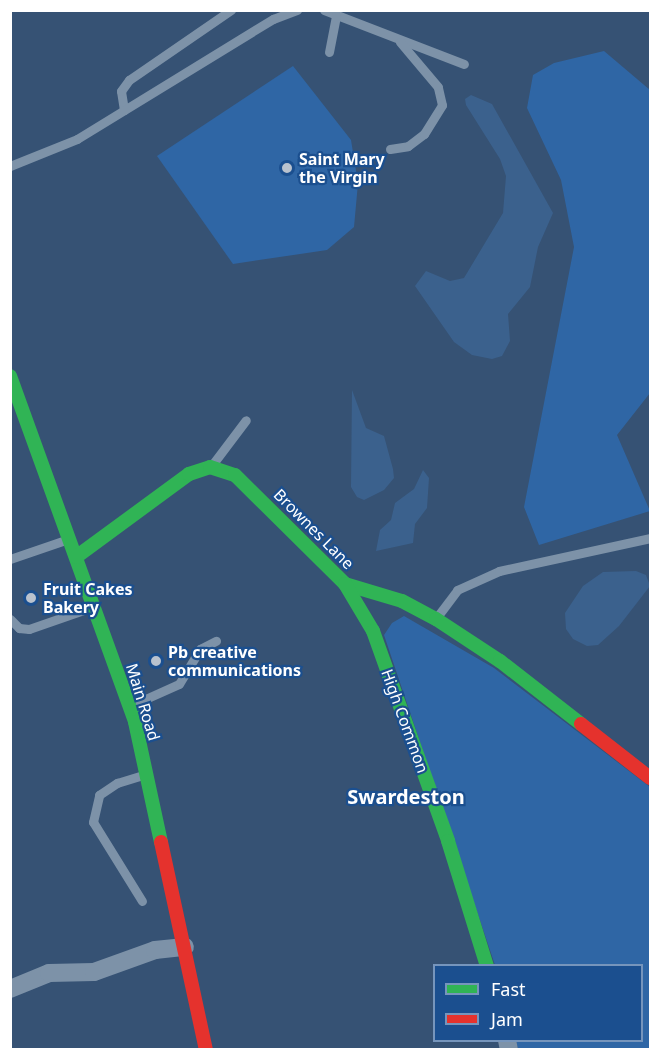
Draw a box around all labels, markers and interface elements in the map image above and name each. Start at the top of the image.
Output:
place label: Saint Mary the Virgin [299,149,385,187]
marker: Saint Mary the Virgin [280,161,294,175]
street label: Brownes Lane [270,485,358,573]
place label: Fruit Cakes Bakery [43,579,133,617]
marker: Fruit Cakes Bakery [24,591,38,605]
place label: Pb creative communications [168,642,301,680]
marker: Pb creative communications [149,654,163,668]
street label: Main Road [122,661,164,743]
street label: High Common [377,666,433,776]
district label: Swardeston [347,784,465,808]
legend [433,964,643,1042]
text: Fast [491,977,526,1001]
text: Jam [491,1007,523,1031]

